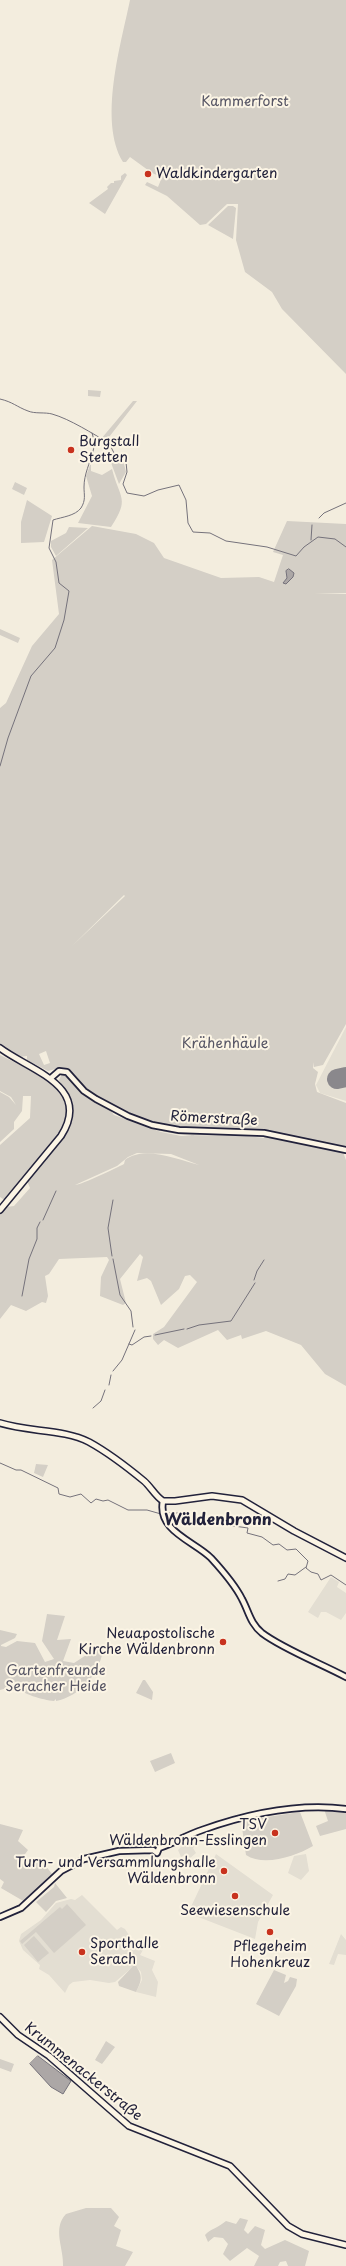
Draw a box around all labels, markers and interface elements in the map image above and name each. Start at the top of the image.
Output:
park label: Kammerforst [201,94,289,110]
place label: Waldkindergarten [156,166,277,182]
marker: Waldkindergarten [143,169,153,179]
place label: Burgstall Stetten [79,434,139,466]
marker: Burgstall Stetten [66,445,76,455]
park label: Krähenhäule [182,1036,268,1052]
street label: Römerstraße [170,1108,258,1130]
district label: Wäldenbronn [164,1511,272,1531]
place label: Neuapostolische Kirche Wäldenbronn [79,1626,215,1658]
marker: Neuapostolische Kirche Wäldenbronn [218,1637,228,1647]
park label: Gartenfreunde Seracher Heide [5,1663,107,1696]
place label: TSV Wäldenbronn-Esslingen [109,1817,267,1850]
marker: TSV Wäldenbronn-Esslingen [270,1828,280,1838]
place label: Turn- und Versammlungshalle Wäldenbronn [15,1855,216,1888]
marker: Turn- und Versammlungshalle Wäldenbronn [219,1866,229,1876]
marker: Seewiesenschule [230,1891,240,1901]
place label: Seewiesenschule [180,1903,290,1919]
marker: Pflegeheim Hohenkreuz [265,1927,275,1937]
place label: Sporthalle Serach [90,1936,159,1968]
place label: Pflegeheim Hohenkreuz [230,1939,310,1972]
marker: Sporthalle Serach [77,1947,87,1957]
street label: Krummenackerstraße [21,2019,145,2125]

